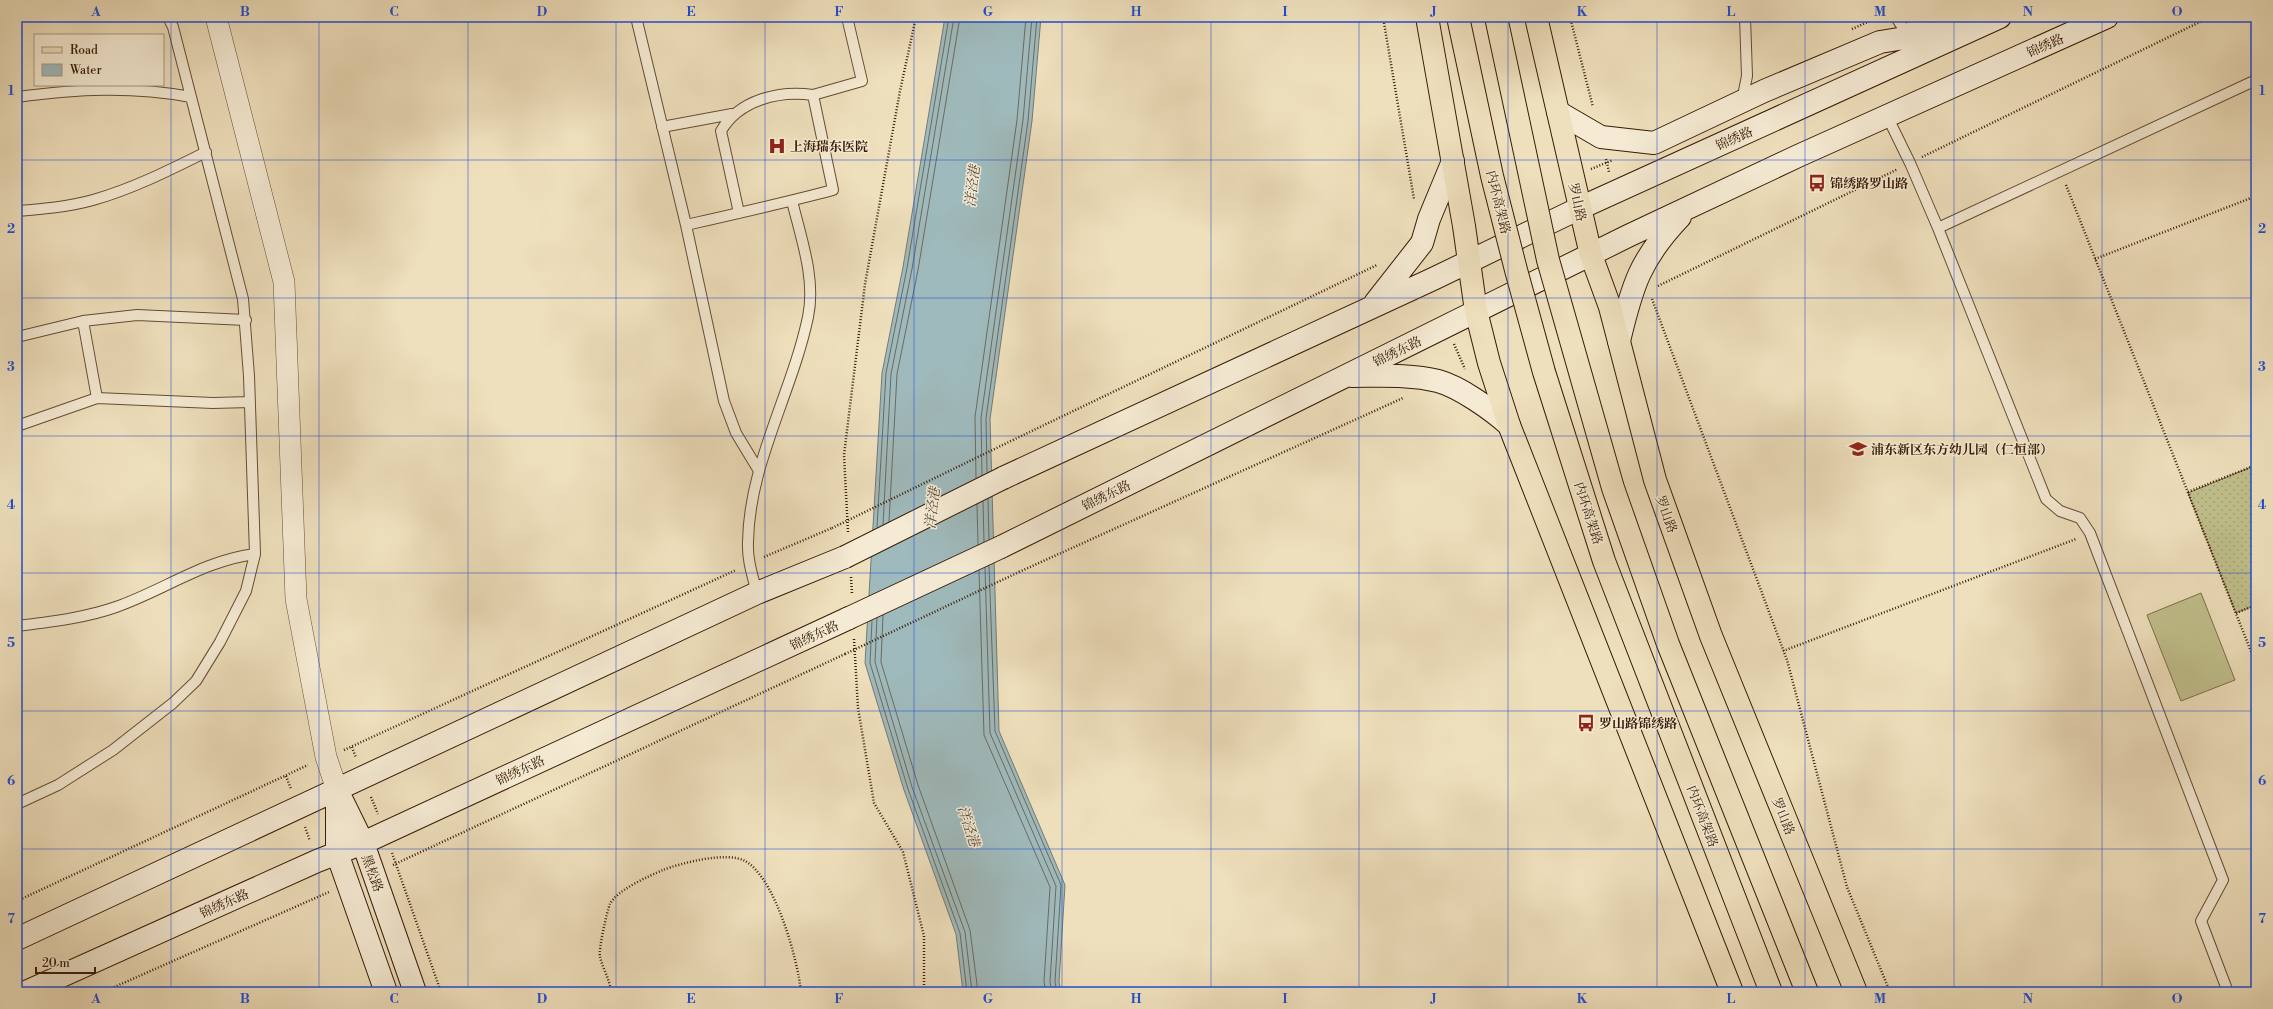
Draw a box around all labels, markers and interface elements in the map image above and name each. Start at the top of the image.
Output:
text: A [90,4,101,20]
text: B [240,4,250,20]
text: C [389,4,399,20]
text: D [537,4,547,20]
text: E [686,4,696,20]
text: F [834,4,844,20]
text: G [983,4,994,20]
text: H [1131,4,1142,20]
text: I [1282,4,1288,20]
text: J [1429,4,1437,20]
text: K [1577,4,1588,20]
text: L [1727,4,1736,20]
text: M [1874,4,1886,20]
text: N [2023,4,2034,20]
text: O [2172,4,2183,20]
street label: 锦绣路 [2024,31,2066,61]
legend [34,34,164,86]
text: Road [70,43,98,58]
text: Water [69,63,102,78]
text: 1 [8,83,15,99]
text: 1 [2259,83,2266,99]
street label: 锦绣路 [1713,124,1755,154]
hospital icon: 上海瑞东医院 [767,136,787,156]
place label: 上海瑞东医院 [790,139,868,155]
water label: 洋泾港 [962,162,985,208]
street label: 内环高架路 [1482,169,1514,236]
bus stop icon: 锦绣路罗山路 [1807,173,1827,193]
place label: 锦绣路罗山路 [1830,176,1908,192]
street label: 罗山路 [1565,181,1589,223]
text: 2 [7,221,15,237]
text: 2 [2258,221,2266,237]
street label: 锦绣东路 [1371,333,1424,370]
text: 3 [7,359,15,375]
text: 3 [2258,359,2266,375]
school or university icon: 浦东新区东方幼儿园（仁恒部） [1848,439,1868,459]
place label: 浦东新区东方幼儿园（仁恒部） [1871,442,2053,458]
street label: 锦绣东路 [1080,477,1133,514]
street label: 内环高架路 [1570,480,1606,547]
water label: 洋泾港 [922,484,945,530]
street label: 罗山路 [1652,493,1680,535]
text: 4 [7,497,16,513]
text: 4 [2258,497,2267,513]
street label: 锦绣东路 [787,618,841,654]
text: 5 [7,635,15,651]
text: 5 [2258,635,2266,651]
bus stop icon: 罗山路锦绣路 [1576,713,1596,733]
place label: 罗山路锦绣路 [1599,716,1677,732]
street label: 锦绣东路 [493,753,547,789]
text: 6 [7,773,15,789]
text: 6 [2258,773,2266,789]
street label: 内环高架路 [1683,783,1721,850]
street label: 罗山路 [1768,795,1798,837]
water label: 洋泾港 [953,804,984,851]
street label: 黑松路 [358,852,386,894]
street label: 锦绣东路 [197,886,251,922]
text: 7 [7,911,15,927]
text: 7 [2258,911,2266,927]
scale bar [36,949,95,975]
text: 20 m [42,956,70,971]
text: A [90,991,101,1007]
text: B [240,991,250,1007]
text: C [389,991,399,1007]
text: D [537,991,547,1007]
text: E [686,991,696,1007]
text: F [834,991,844,1007]
text: G [983,991,994,1007]
text: H [1131,991,1142,1007]
text: I [1282,991,1288,1007]
text: J [1429,991,1437,1007]
text: K [1577,991,1588,1007]
text: L [1727,991,1736,1007]
text: M [1874,991,1886,1007]
text: N [2023,991,2034,1007]
text: O [2172,991,2183,1007]

